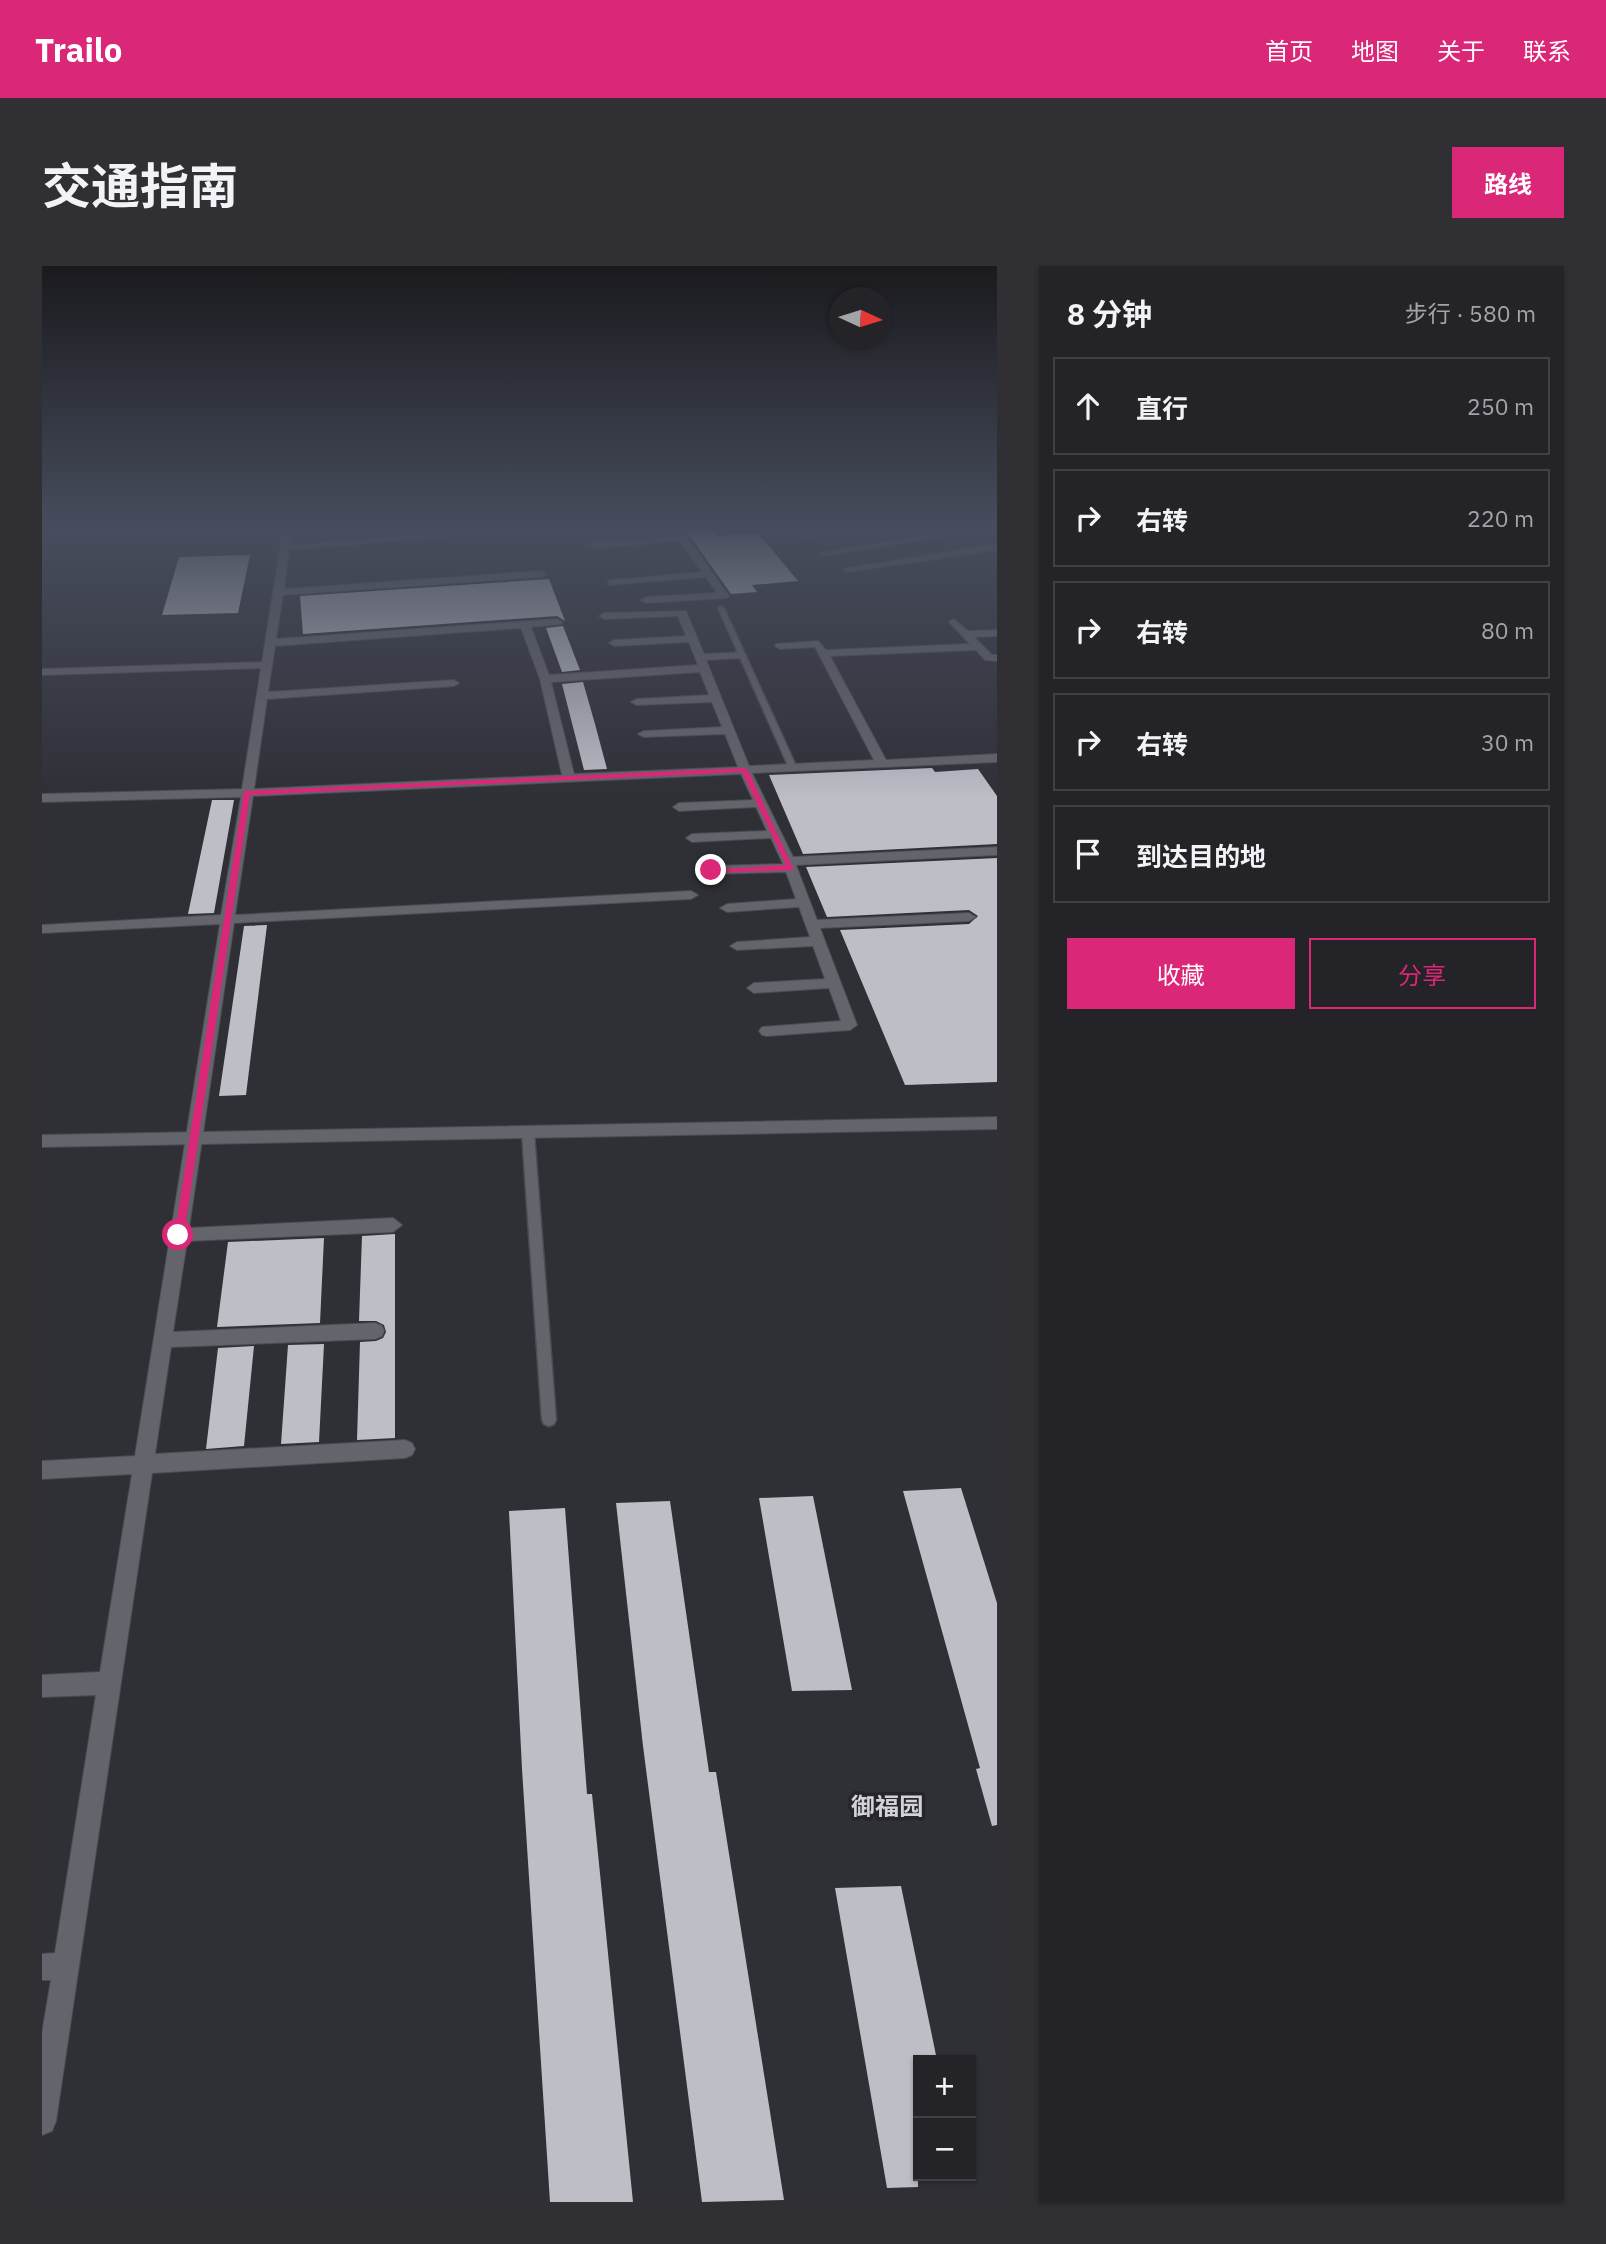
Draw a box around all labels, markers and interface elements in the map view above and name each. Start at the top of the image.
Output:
text: Trailo [35,28,122,71]
text: 首页 [1265,35,1313,67]
text: 地图 [1351,35,1399,67]
text: 关于 [1437,35,1485,67]
text: 联系 [1523,35,1571,67]
button: 路线 [1452,147,1564,218]
text: 交通指南 [42,154,238,217]
north arrow [829,287,892,350]
text: 8 分钟 [1067,294,1152,333]
text: 步行 · 580 m [1405,298,1536,328]
icon: ahead [1069,387,1107,425]
text: 直行 [1136,391,1188,425]
text: 250 m [1467,391,1534,421]
icon: right [1069,499,1107,537]
text: 右转 [1136,503,1188,537]
text: 220 m [1467,503,1534,533]
icon: right [1069,611,1107,649]
text: 右转 [1136,615,1188,649]
text: 80 m [1481,615,1534,645]
icon: right [1069,723,1107,761]
text: 右转 [1136,727,1188,761]
text: 30 m [1481,727,1534,757]
icon: arrive [1069,835,1107,873]
text: 到达目的地 [1136,839,1266,873]
route end [695,854,726,885]
button: 收藏 [1067,938,1295,1009]
button: 分享 [1309,938,1536,1009]
route start [162,1219,193,1250]
district label: 御福园 [851,1790,923,1822]
map controls [913,2055,976,2181]
button: + [913,2055,976,2118]
button: − [913,2118,976,2181]

